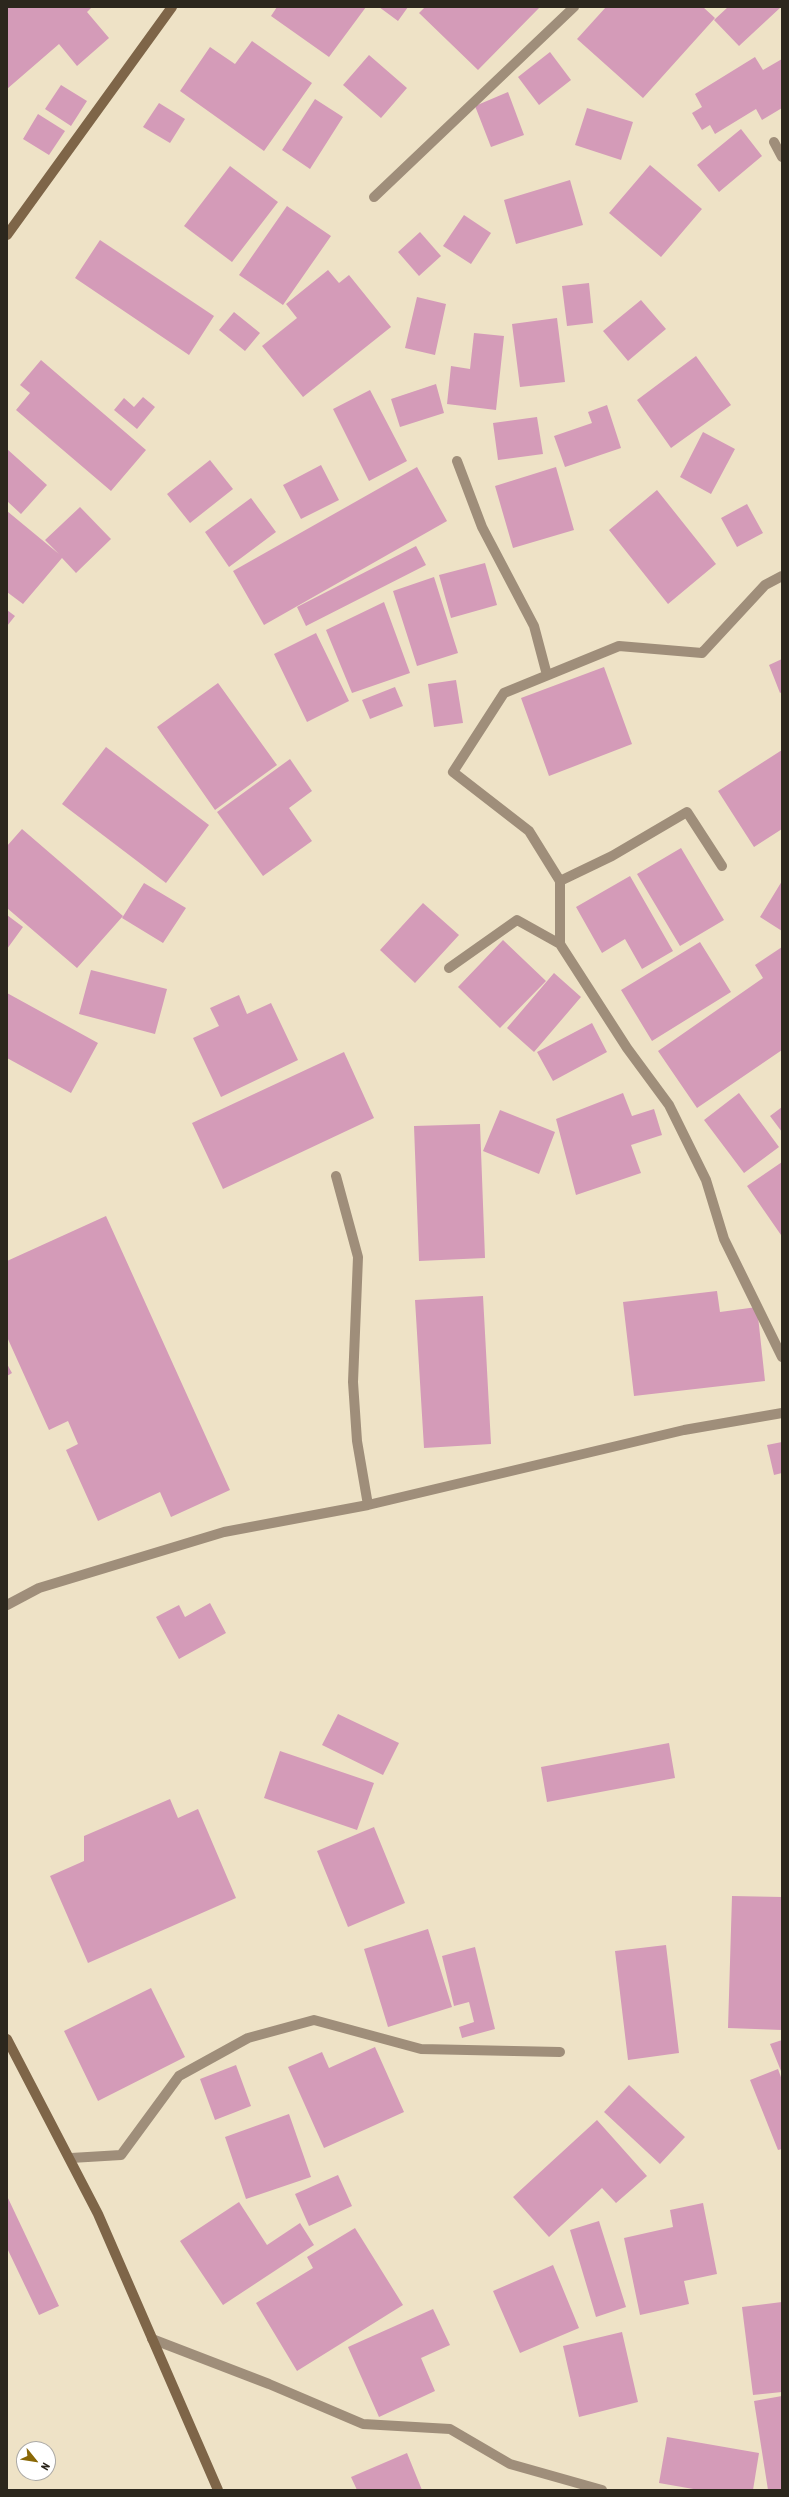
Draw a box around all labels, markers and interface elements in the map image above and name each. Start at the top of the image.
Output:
north arrow [16,2441,56,2481]
text: N [39,2461,52,2472]

